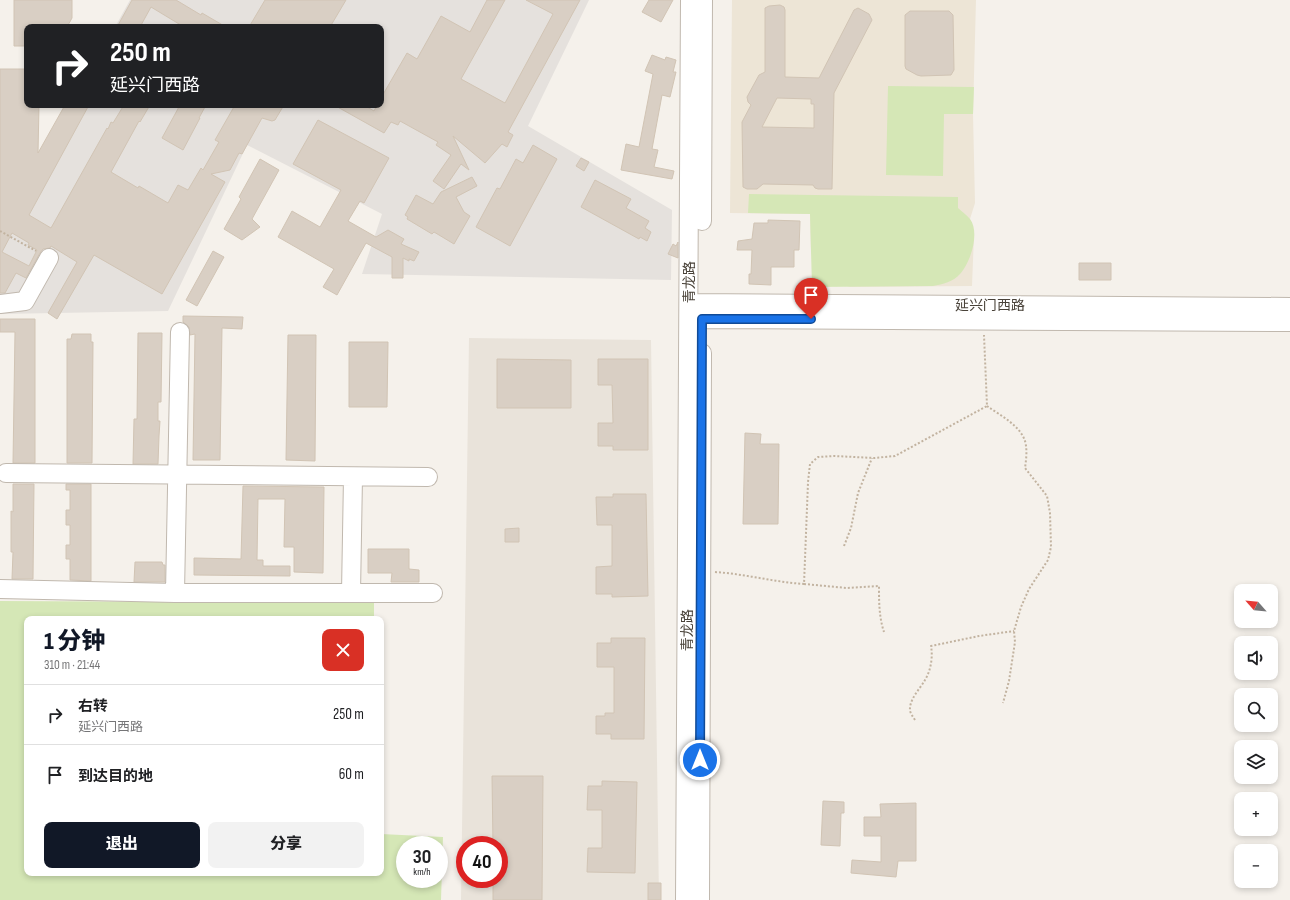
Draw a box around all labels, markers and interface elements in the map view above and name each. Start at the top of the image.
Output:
text: 250 m [110,36,171,69]
icon: right [44,40,96,92]
text: 延兴门西路 [110,75,200,96]
street label: 青龙路 [681,261,698,303]
pin [794,278,828,319]
icon: arrive [800,284,822,306]
street label: 延兴门西路 [955,297,1025,314]
north arrow [1234,584,1278,628]
map controls [1234,584,1278,888]
street label: 青龙路 [679,609,696,651]
text: 1 分钟 [44,627,106,656]
button: close [322,629,364,671]
button: sound [1234,636,1278,680]
text: 310 m · 21:44 [44,657,100,673]
button: search [1234,688,1278,732]
text: 右转 [78,697,108,716]
icon: right [44,704,66,726]
text: 250 m [333,705,364,724]
text: 延兴门西路 [78,719,143,735]
position arrow [679,739,721,781]
button: layers [1234,740,1278,784]
icon: arrive [44,764,66,786]
text: 60 m [339,765,364,784]
text: 到达目的地 [78,767,153,786]
button: + [1234,792,1278,836]
button: 退出 [44,822,200,868]
button: 分享 [208,822,364,868]
speed limit sign: 40 [456,836,508,888]
button: − [1234,844,1278,888]
text: 30 [413,845,431,869]
text: km/h [413,866,431,878]

